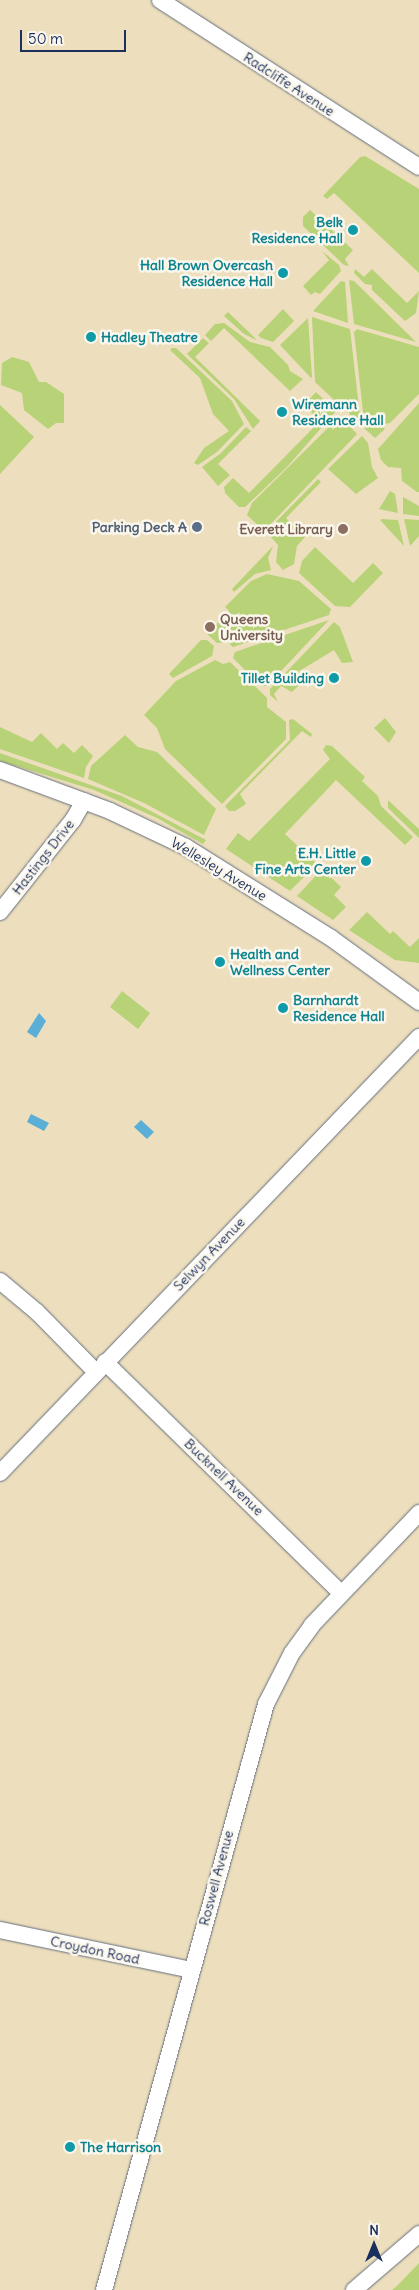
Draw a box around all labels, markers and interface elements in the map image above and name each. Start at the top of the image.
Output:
scale bar [22,20,129,52]
text: 50 m [28,29,63,48]
street label: Radcliffe Avenue [240,48,338,120]
place label: Belk Residence Hall [251,214,343,246]
marker: Belk Residence Hall [347,224,359,236]
place label: Hall Brown Overcash Residence Hall [140,257,273,290]
marker: Hall Brown Overcash Residence Hall [277,267,289,279]
place label: Hadley Theatre [101,329,198,345]
marker: Hadley Theatre [85,331,97,343]
place label: Wiremann Residence Hall [292,396,384,428]
marker: Wiremann Residence Hall [276,406,288,418]
place label: Parking Deck A [92,519,187,535]
marker: Parking Deck A [191,521,203,533]
place label: Everett Library [239,521,333,537]
marker: Everett Library [337,523,349,535]
place label: Queens University [220,611,283,644]
marker: Queens University [204,621,216,633]
place label: Tillet Building [241,670,324,686]
marker: Tillet Building [328,672,340,684]
street label: Hastings Drive [8,816,78,898]
street label: Wellesley Avenue [168,834,270,904]
place label: E.H. Little Fine Arts Center [255,845,356,878]
marker: E.H. Little Fine Arts Center [360,855,372,867]
place label: Health and Wellness Center [230,946,330,979]
marker: Health and Wellness Center [214,956,226,968]
place label: Barnhardt Residence Hall [293,992,385,1024]
marker: Barnhardt Residence Hall [277,1002,289,1014]
street label: Selwyn Avenue [170,1214,248,1294]
street label: Bucknell Avenue [181,1435,267,1519]
street label: Roswell Avenue [195,1828,237,1928]
street label: Croydon Road [49,1932,141,1968]
place label: The Harrison [80,2139,161,2155]
marker: The Harrison [64,2141,76,2153]
north arrow [349,2220,399,2270]
text: N [369,2221,379,2239]

